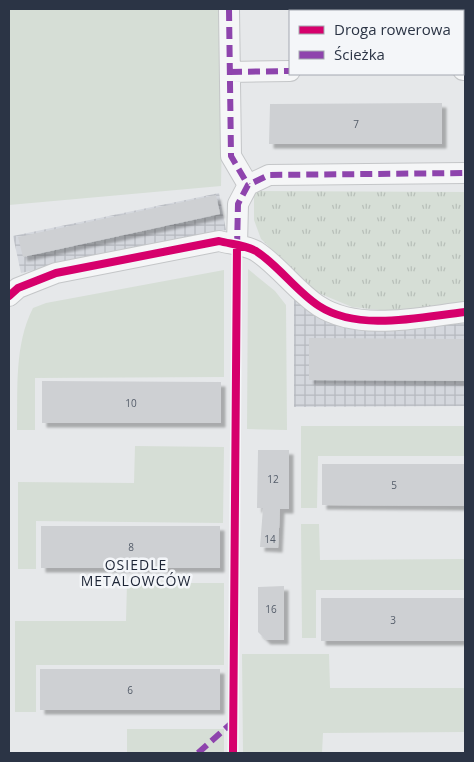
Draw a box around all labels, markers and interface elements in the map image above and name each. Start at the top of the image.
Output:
legend [289,10,464,75]
text: Droga rowerowa [334,19,451,39]
text: Ścieżka [334,44,385,64]
house number: 7 [353,117,359,131]
house number: 10 [125,396,137,410]
house number: 12 [267,472,279,486]
house number: 5 [391,478,397,492]
house number: 14 [264,532,276,546]
house number: 8 [128,540,134,554]
district label: OSIEDLE METALOWCÓW [81,555,191,590]
house number: 16 [265,602,277,616]
house number: 3 [390,613,396,627]
house number: 6 [127,683,133,697]

